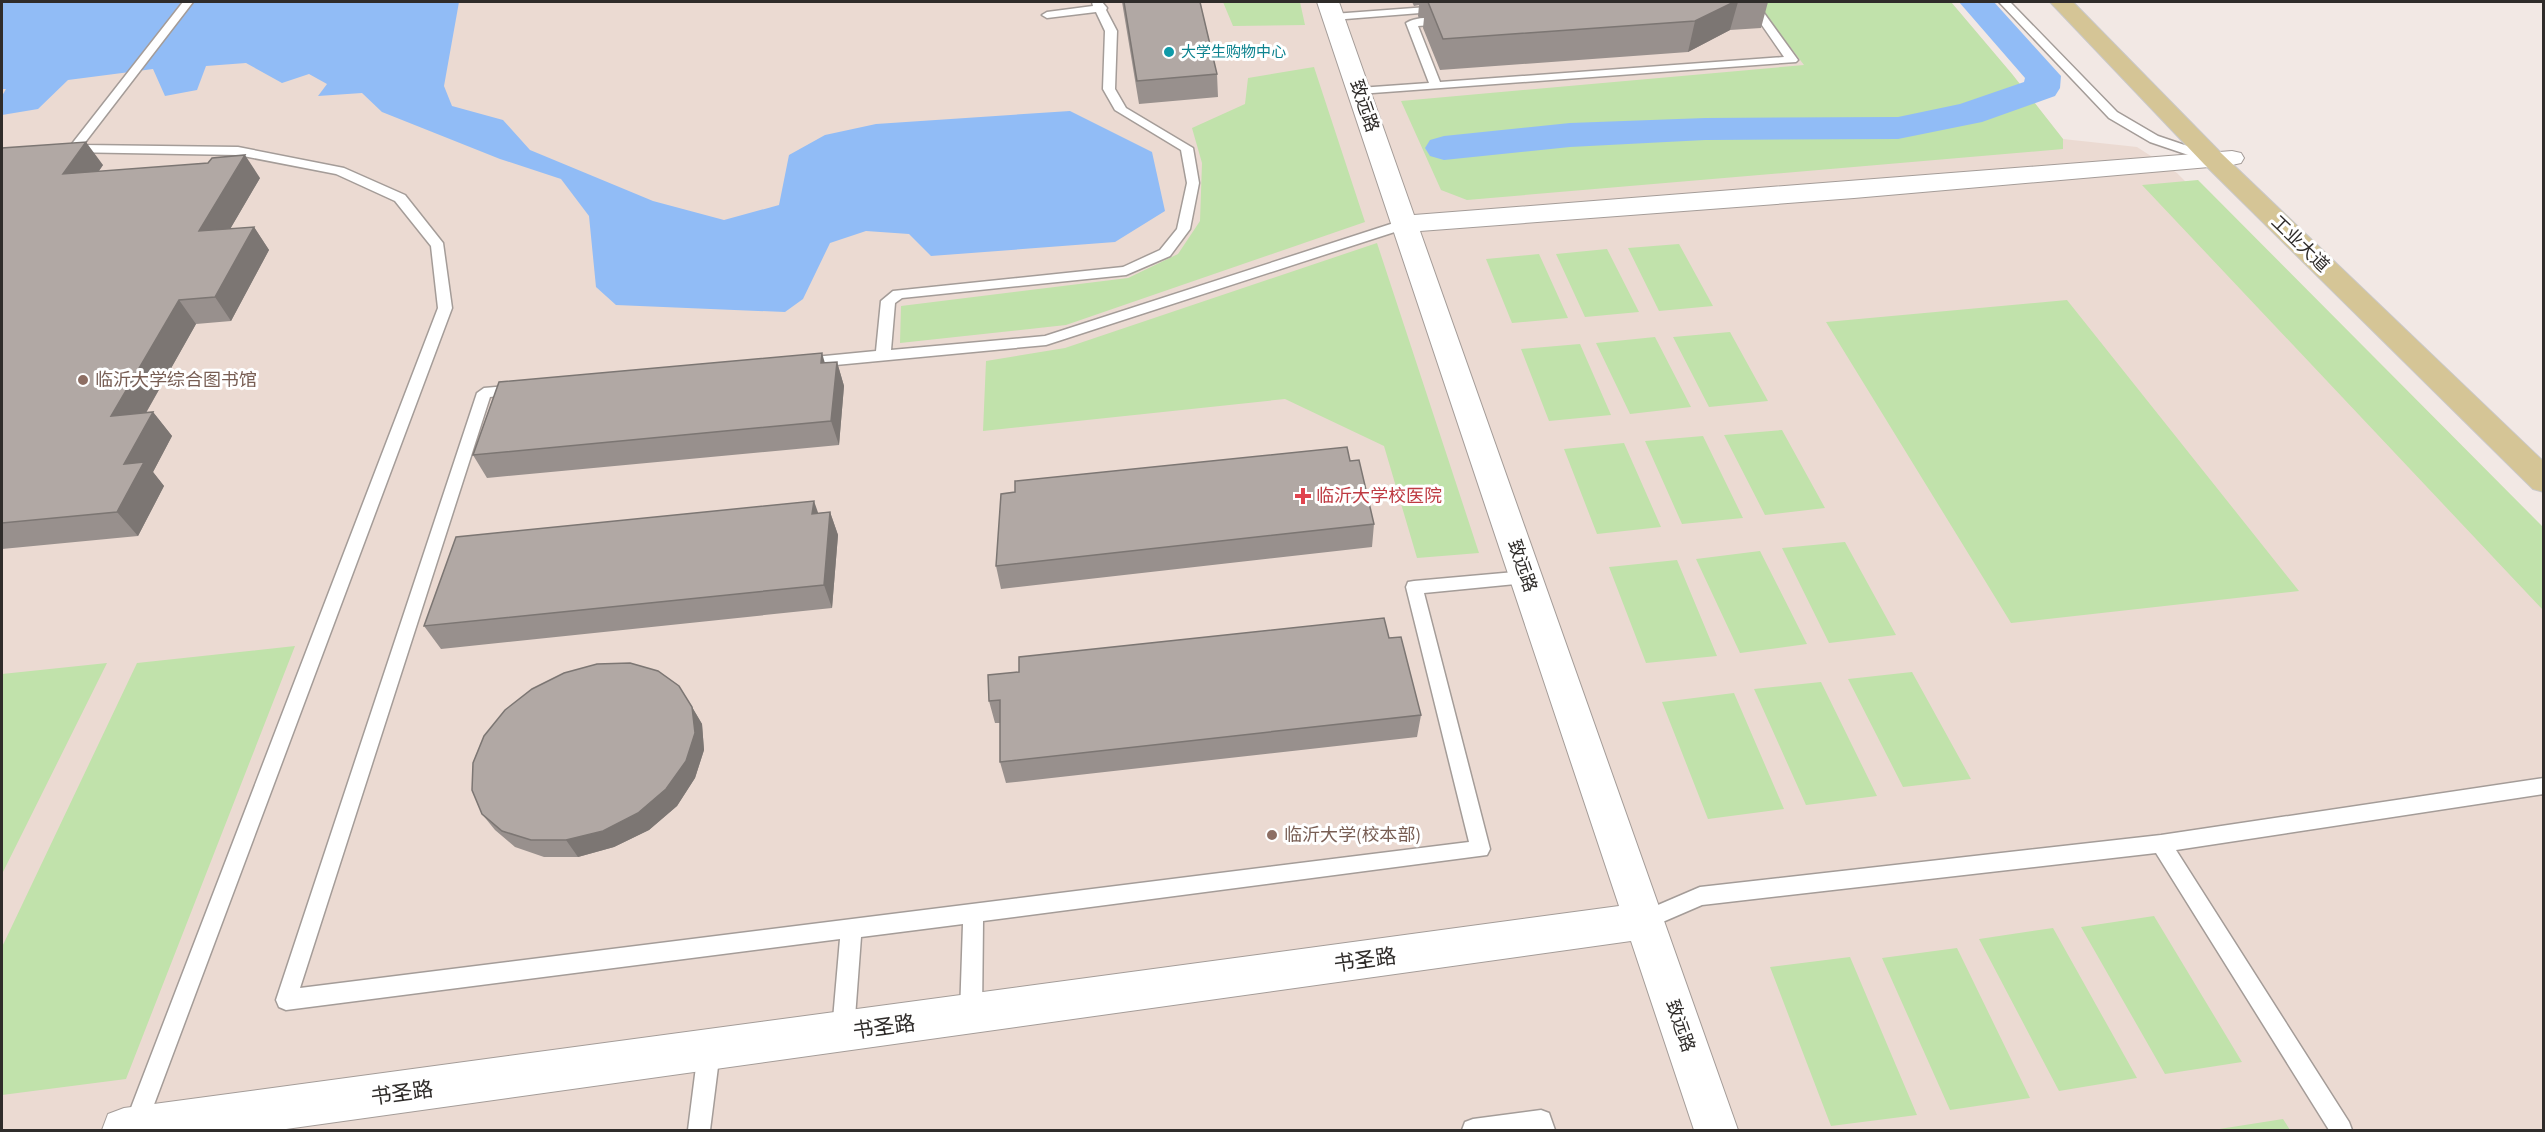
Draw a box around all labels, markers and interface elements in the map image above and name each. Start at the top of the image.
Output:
place label: 大学生购物中心 [1181,42,1286,63]
marker: 大学生购物中心 [1162,45,1176,59]
street label: 致远路 [1343,76,1385,136]
street label: 工业大道 [2265,210,2335,278]
place label: 临沂大学综合图书馆 [95,368,257,393]
marker: 临沂大学综合图书馆 [76,373,90,387]
place label: 临沂大学校医院 [1316,484,1442,509]
marker: 临沂大学校医院 [1294,487,1312,505]
street label: 致远路 [1501,536,1543,596]
place label: 临沂大学(校本部) [1284,823,1421,848]
marker: 临沂大学(校本部) [1265,828,1279,842]
street label: 书圣路 [1332,941,1398,979]
street label: 致远路 [1659,996,1701,1056]
street label: 书圣路 [851,1008,917,1046]
street label: 书圣路 [369,1074,435,1112]

